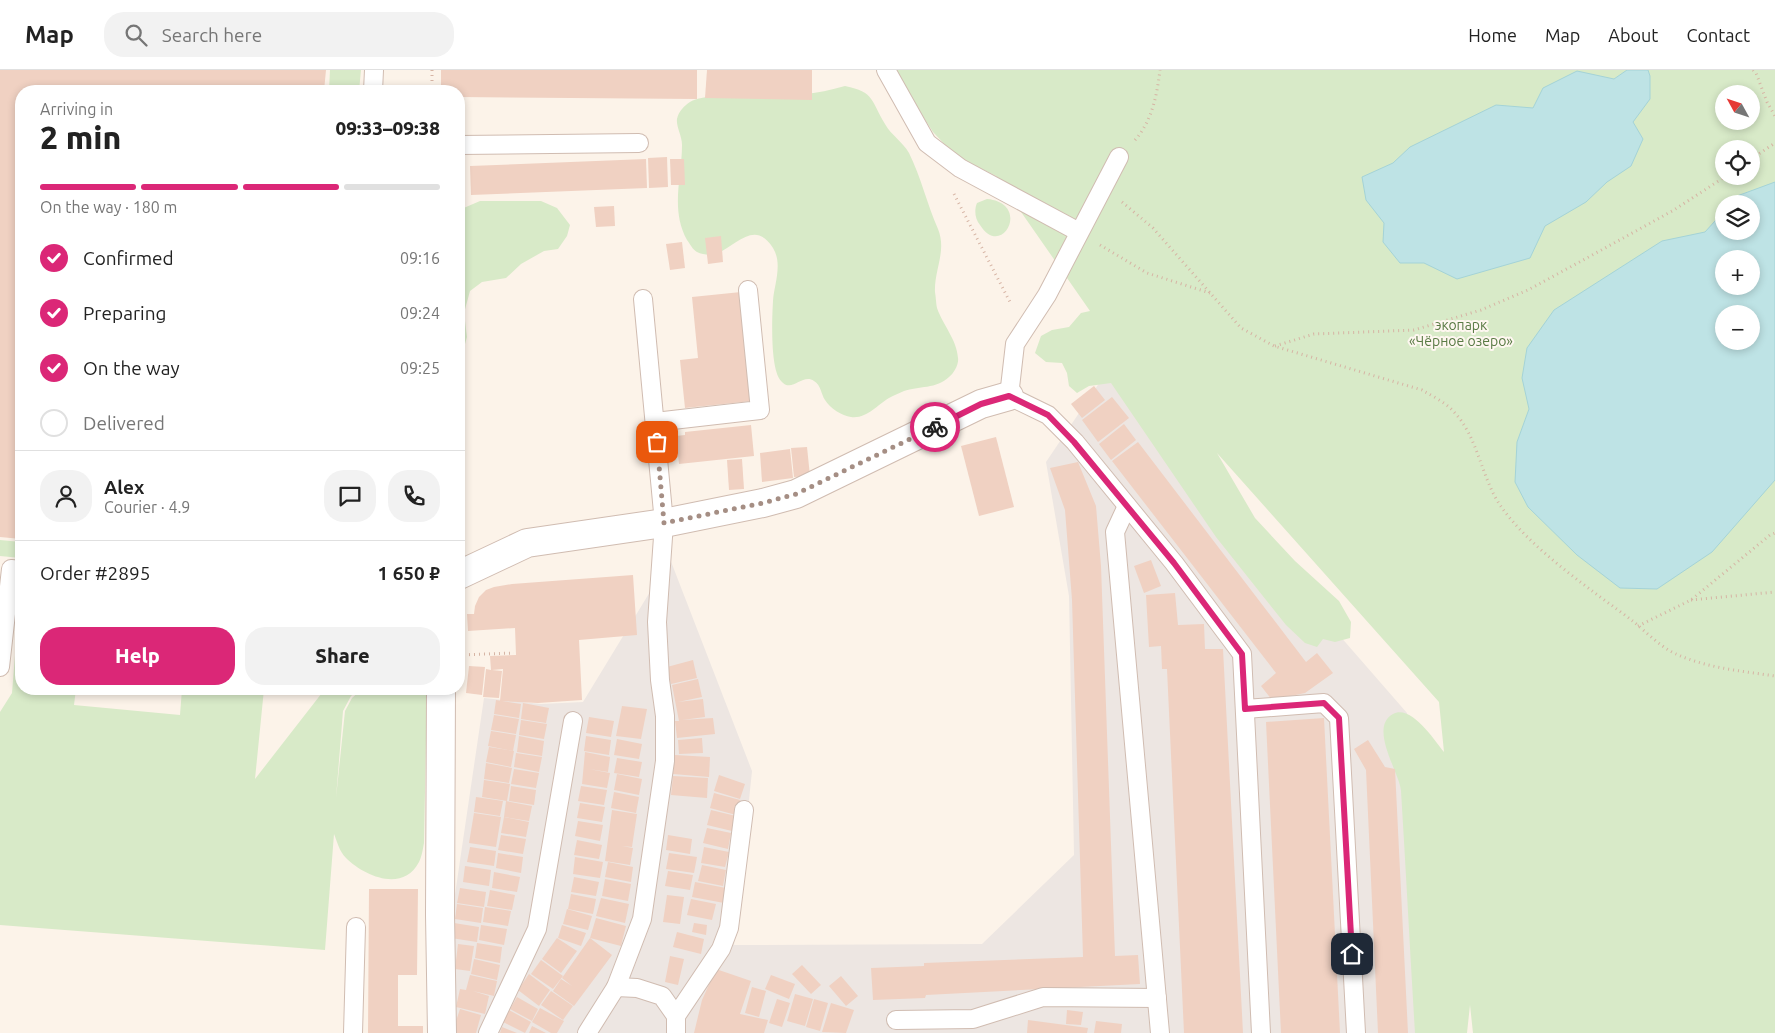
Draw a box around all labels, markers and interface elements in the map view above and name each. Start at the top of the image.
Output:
search box [104,12,454,57]
text: Map [25,21,74,48]
icon: search [122,21,150,49]
text: Search here [162,24,262,46]
text: Home [1468,25,1517,45]
text: Map [1545,25,1580,45]
text: About [1608,25,1658,45]
text: Contact [1686,25,1750,45]
north arrow [1715,85,1760,130]
map controls [1715,85,1760,350]
text: Arriving in [40,100,113,118]
text: 09:33–09:38 [335,117,440,139]
text: 2 min [40,119,121,155]
button: locate [1715,140,1760,185]
button: layers [1715,195,1760,240]
text: On the way · 180 m [40,198,177,216]
icon: check [40,244,68,272]
text: Confirmed [83,247,174,269]
text: 09:16 [400,249,440,267]
button: + [1715,250,1760,295]
icon: check [40,299,68,327]
text: Preparing [83,302,167,324]
text: 09:24 [400,304,440,322]
button: − [1715,305,1760,350]
park label: экопарк «Чёрное озеро» [1409,317,1513,349]
icon: check [40,354,68,382]
text: On the way [83,357,180,379]
text: 09:25 [400,359,440,377]
courier [910,402,960,452]
text: Delivered [83,412,165,434]
icon: bike [921,413,949,441]
pin [636,421,678,463]
icon: bag [643,428,671,456]
button: person [40,470,92,522]
button: chat [324,470,376,522]
button: phone [388,470,440,522]
text: Alex [104,476,144,498]
text: Courier · 4.9 [104,498,190,516]
text: Order #2895 [40,562,150,584]
text: 1 650 ₽ [377,562,440,584]
button: Help [40,627,235,685]
button: Share [245,627,440,685]
pin [1331,933,1373,975]
icon: home [1338,940,1366,968]

